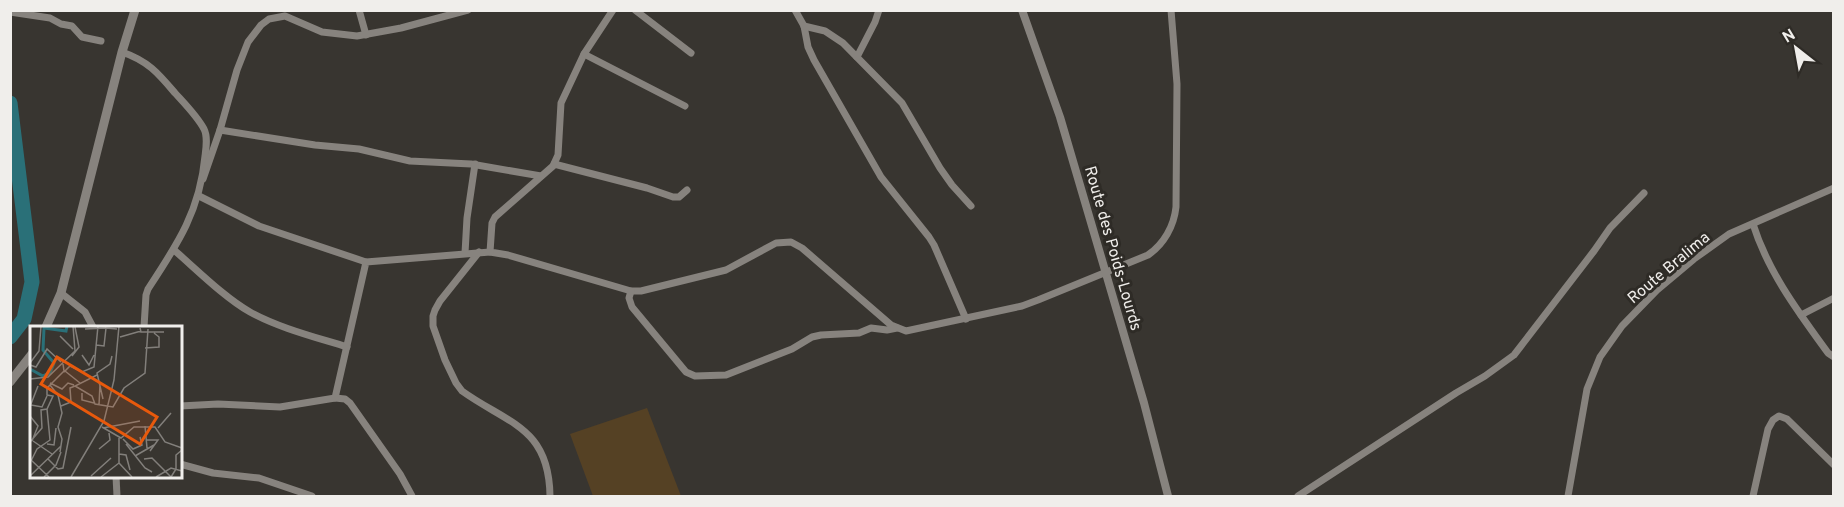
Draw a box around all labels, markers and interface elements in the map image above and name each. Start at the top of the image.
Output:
north arrow [1766,18,1826,78]
text: N [1779,25,1799,48]
street label: Route des Poids-Lourds [1079,164,1145,333]
street label: Route Bralima [1624,228,1715,309]
inset map [30,326,182,477]

